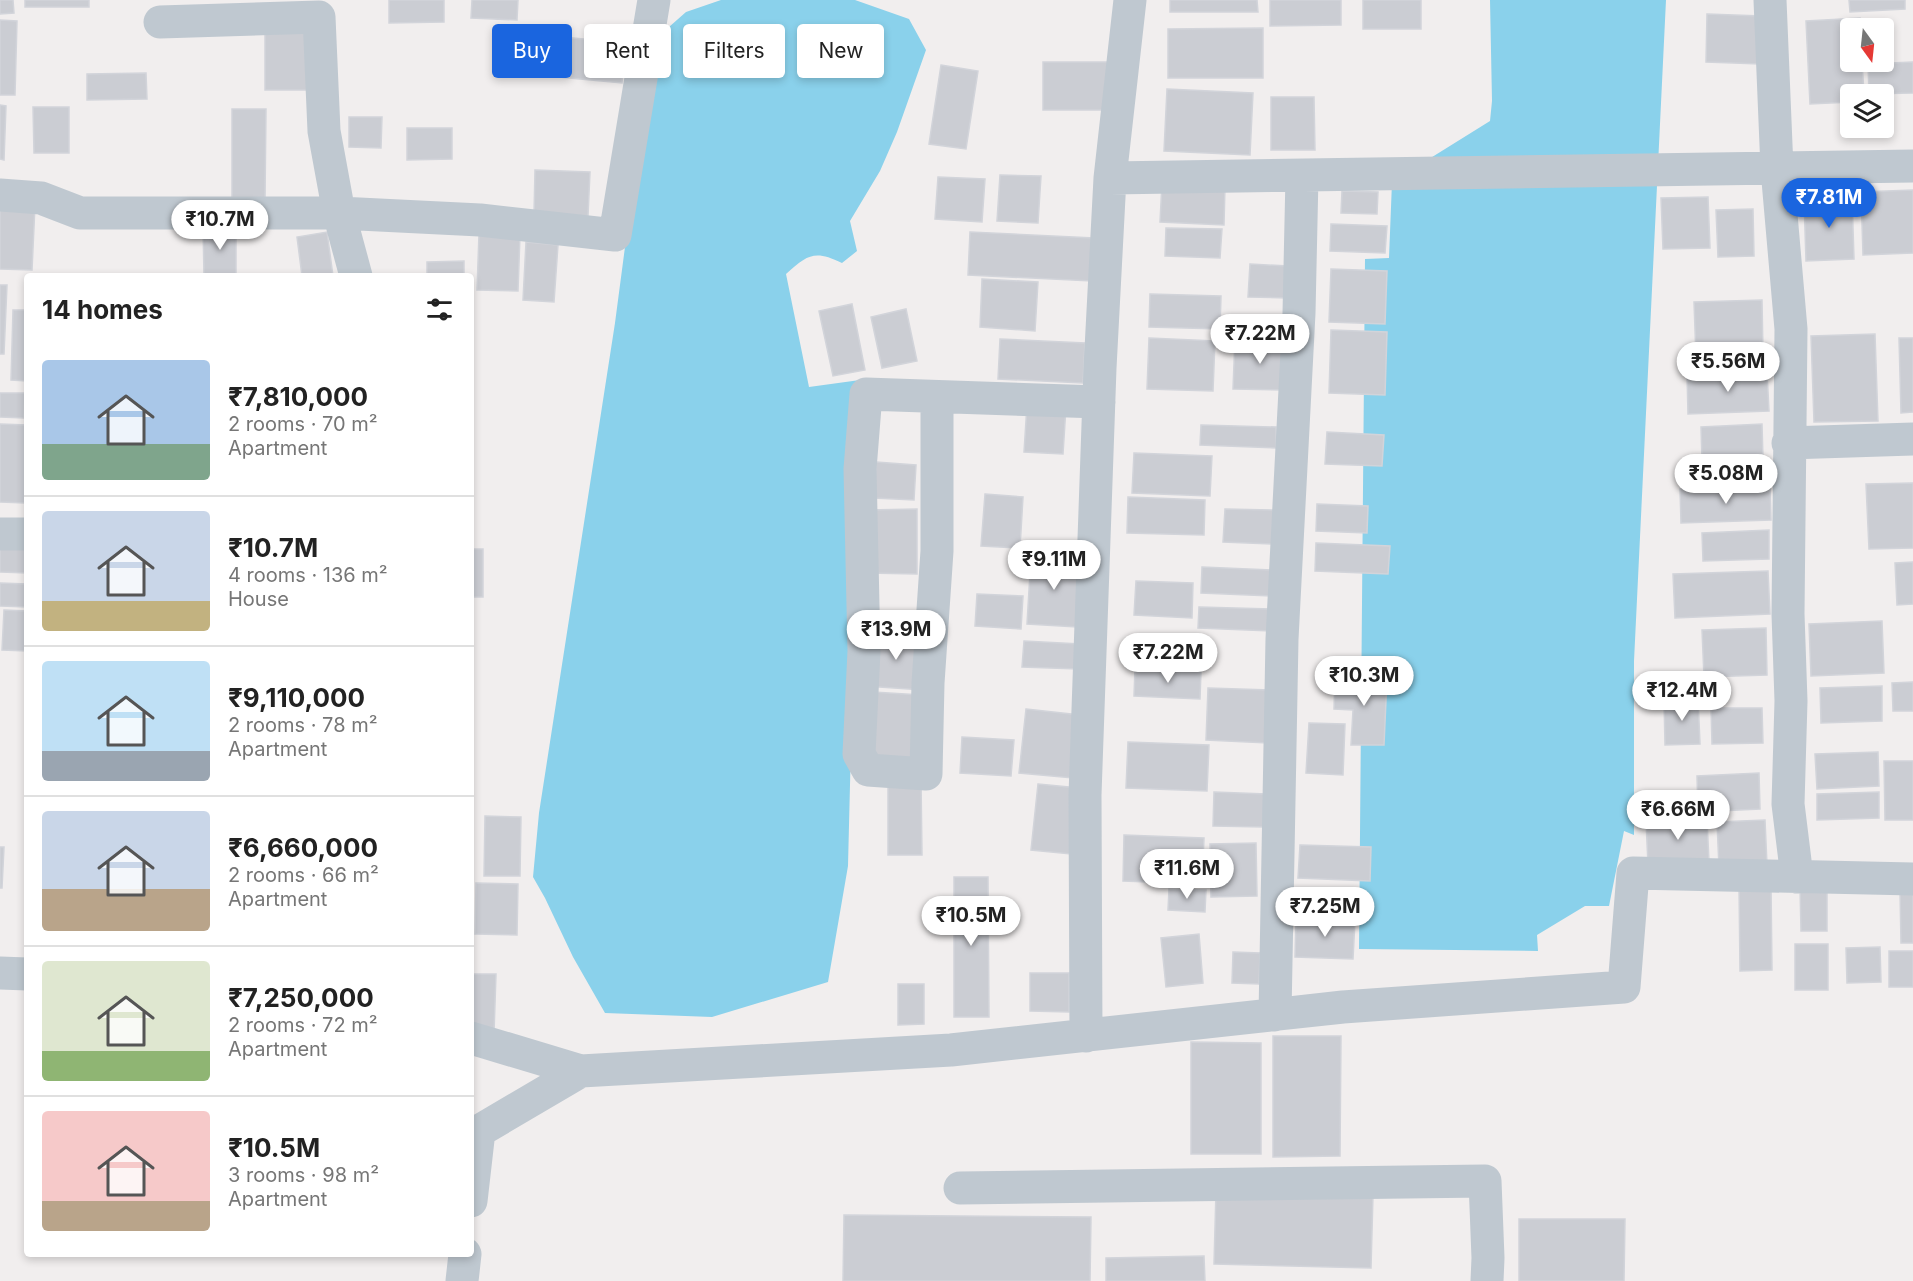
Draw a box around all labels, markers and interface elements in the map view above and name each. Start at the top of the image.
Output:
north arrow [1840,18,1894,72]
map controls [1840,18,1894,138]
chip: Buy [492,24,572,78]
chip: Rent [584,24,671,78]
chip: Filters [683,24,785,78]
chip: New [797,24,884,78]
button: layers [1840,84,1894,138]
pin: ₹7.81M [1780,178,1878,229]
text: ₹7.81M [1796,185,1862,209]
pin: ₹10.7M [171,200,269,251]
text: ₹10.7M [185,207,255,231]
icon: filters [423,293,456,326]
text: 14 homes [42,294,163,325]
pin: ₹7.22M [1211,314,1309,365]
text: ₹7.22M [1224,321,1296,345]
pin: ₹5.56M [1679,342,1777,393]
text: ₹5.56M [1691,349,1765,373]
text: ₹7,810,000 [228,381,368,412]
icon: home [90,384,162,456]
text: 2 rooms · 70 m² [228,412,378,436]
text: Apartment [228,436,327,460]
pin: ₹5.08M [1677,454,1775,505]
text: ₹5.08M [1689,461,1763,485]
text: ₹10.7M [228,532,318,563]
icon: home [90,535,162,607]
pin: ₹9.11M [1005,540,1103,591]
text: ₹9.11M [1022,547,1086,571]
text: 4 rooms · 136 m² [228,563,388,587]
text: House [228,587,289,611]
pin: ₹13.9M [847,610,945,661]
text: ₹13.9M [861,617,931,641]
pin: ₹7.22M [1119,633,1217,684]
text: ₹7.22M [1132,640,1204,664]
pin: ₹10.3M [1315,656,1413,707]
text: ₹10.3M [1329,663,1399,687]
pin: ₹12.4M [1633,671,1731,722]
text: ₹12.4M [1646,678,1718,702]
text: ₹9,110,000 [228,682,365,713]
icon: home [90,685,162,757]
text: 2 rooms · 78 m² [228,713,377,737]
text: Apartment [228,737,327,761]
pin: ₹6.66M [1629,790,1727,841]
text: ₹6.66M [1641,797,1715,821]
text: ₹6,660,000 [228,832,378,863]
icon: home [90,835,162,907]
pin: ₹11.6M [1138,849,1236,900]
text: ₹11.6M [1154,856,1220,880]
text: 2 rooms · 66 m² [228,863,379,887]
text: Apartment [228,887,327,911]
pin: ₹7.25M [1276,887,1374,938]
text: ₹7.25M [1289,894,1361,918]
pin: ₹10.5M [922,896,1020,947]
text: ₹10.5M [936,903,1006,927]
text: ₹7,250,000 [228,982,374,1013]
icon: home [90,985,162,1057]
text: 2 rooms · 72 m² [228,1013,378,1037]
text: Apartment [228,1037,327,1061]
text: ₹10.5M [228,1132,320,1163]
icon: home [90,1135,162,1207]
text: 3 rooms · 98 m² [228,1163,379,1187]
text: Apartment [228,1187,327,1211]

